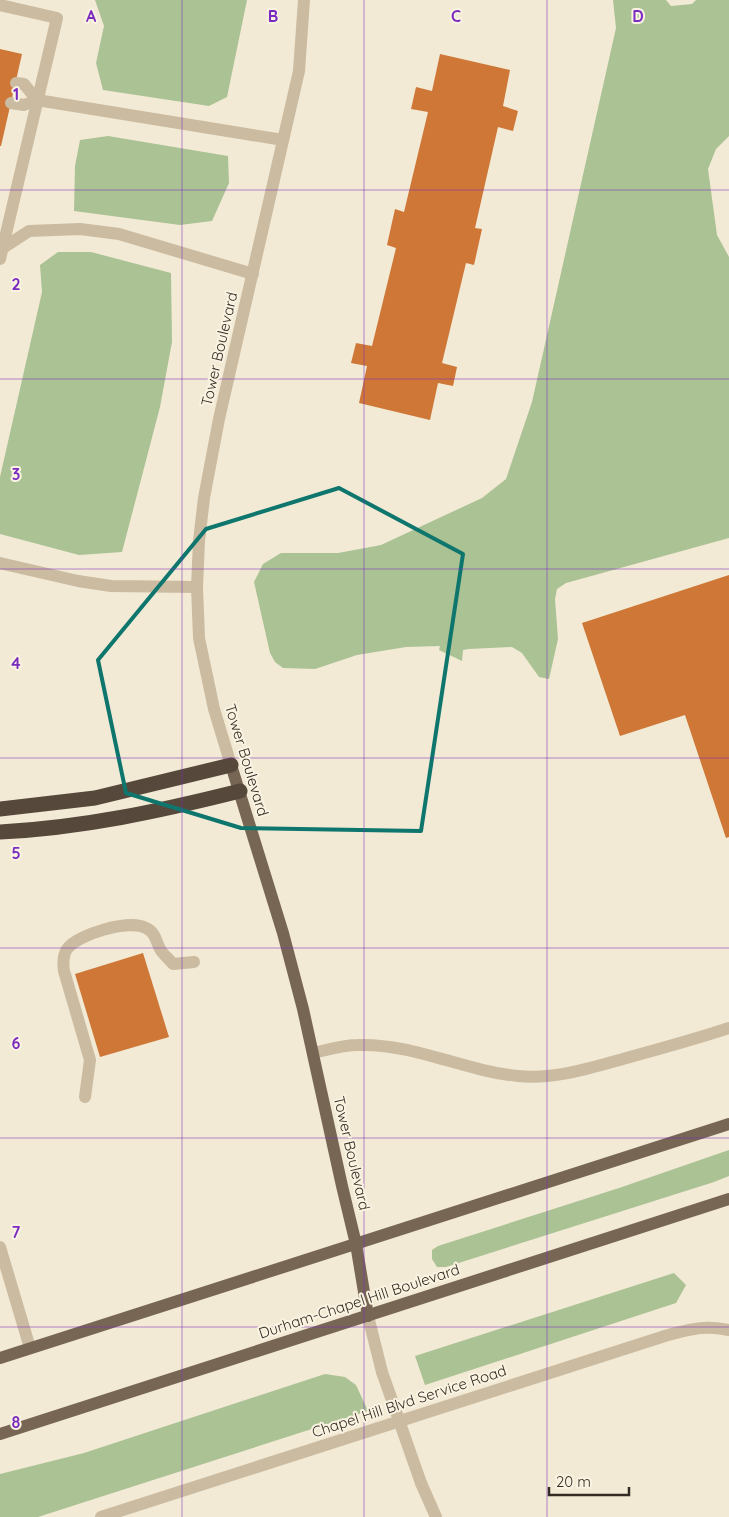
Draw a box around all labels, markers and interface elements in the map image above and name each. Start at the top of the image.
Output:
text: A [86,6,97,26]
text: B [268,6,278,26]
text: C [451,6,461,26]
text: D [632,6,644,26]
text: 1 [13,84,19,104]
text: 2 [11,274,21,294]
street label: Tower Boulevard [197,290,241,408]
text: 3 [12,464,20,484]
text: 4 [11,653,21,673]
street label: Tower Boulevard [221,702,273,818]
text: 5 [11,843,21,863]
text: 6 [12,1033,21,1053]
street label: Tower Boulevard [330,1094,374,1212]
text: 7 [12,1222,21,1242]
street label: Durham-Chapel Hill Boulevard [256,1259,462,1343]
street label: Chapel Hill Blvd Service Road [309,1361,509,1441]
text: 8 [12,1412,21,1432]
scale bar [549,1464,629,1496]
text: 20 m [556,1472,591,1491]

